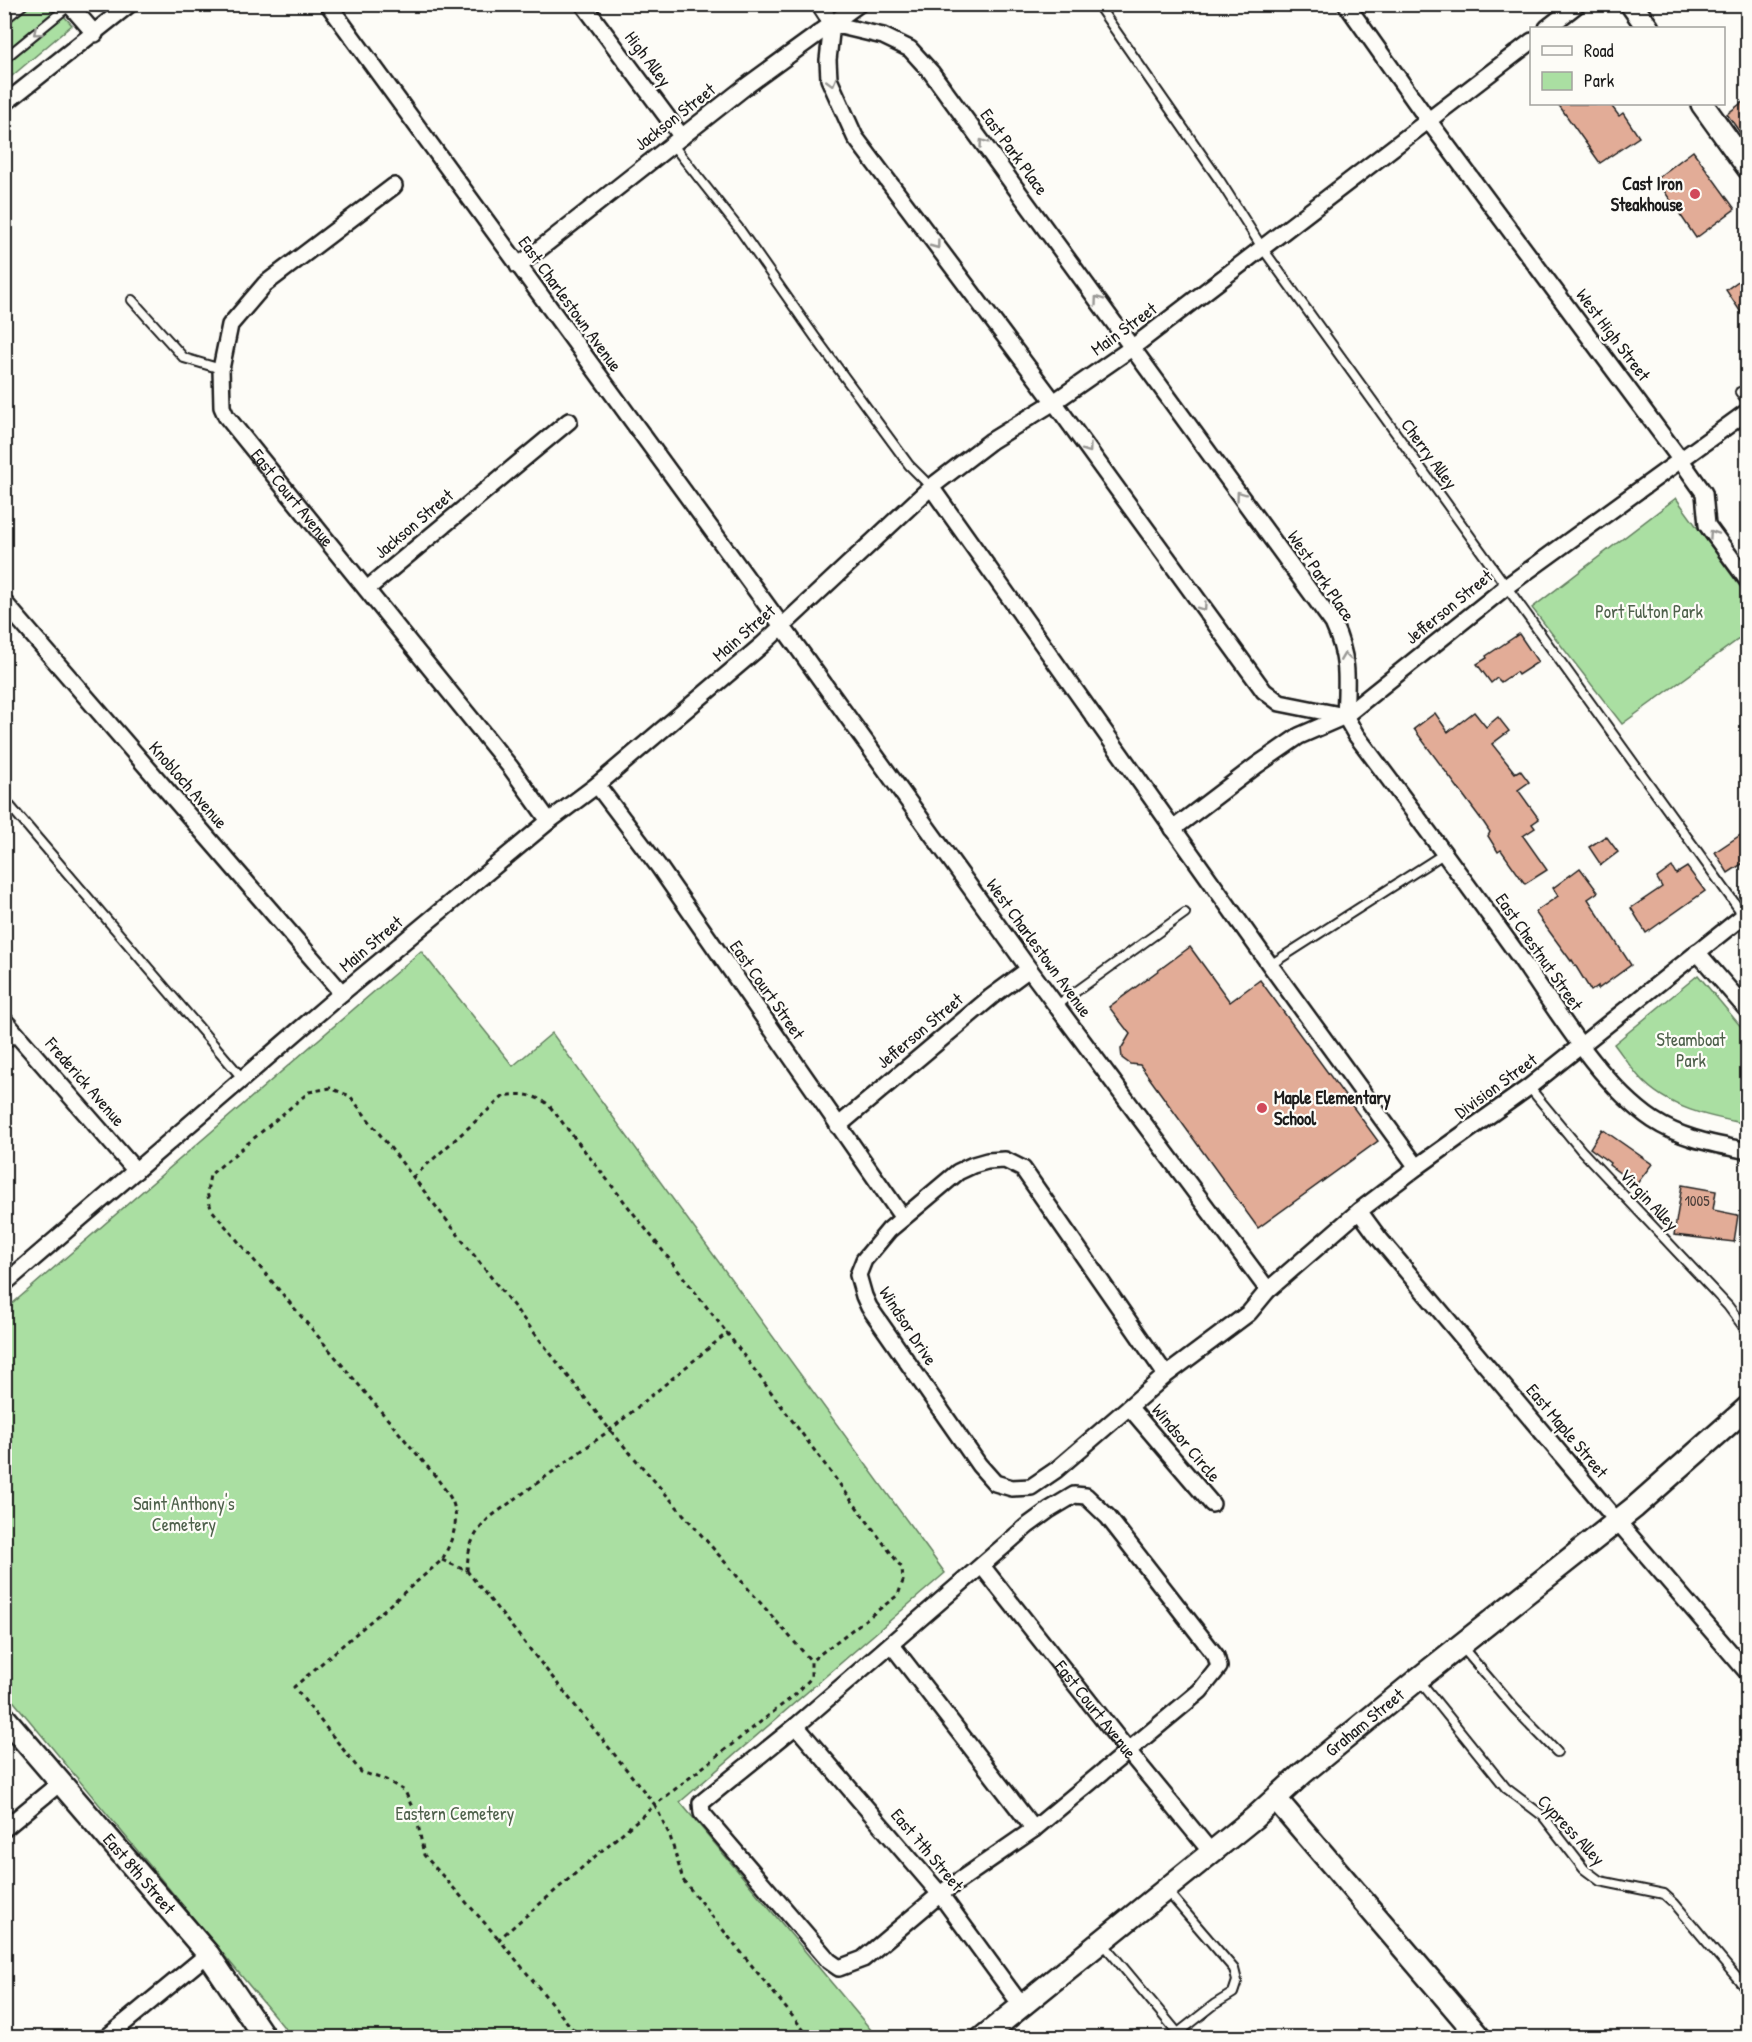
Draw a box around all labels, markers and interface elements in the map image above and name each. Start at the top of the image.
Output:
one-way arrow [33,25,44,36]
street label: High Alley [619,26,678,92]
legend [1530,27,1725,105]
text: Road [1584,38,1614,63]
text: Park [1584,68,1615,93]
one-way arrow [825,76,837,87]
street label: Jackson Street [629,77,721,156]
street label: East Park Place [975,103,1054,200]
one-way arrow [979,139,990,150]
place label: Cast Iron Steakhouse [1611,171,1684,217]
marker: Cast Iron Steakhouse [1688,187,1702,201]
street label: East Charlestown Avenue [513,231,628,377]
one-way arrow [929,238,940,249]
street label: West High Street [1570,283,1657,387]
street label: Main Street [1086,296,1162,361]
one-way arrow [1094,296,1105,307]
street label: Cherry Alley [1395,413,1464,494]
street label: East Court Avenue [245,443,340,552]
one-way arrow [1081,443,1092,454]
street label: Jackson Street [369,483,459,564]
one-way arrow [1236,490,1247,501]
street label: West Park Place [1282,525,1361,626]
one-way arrow [1709,530,1720,541]
street label: Jefferson Street [1400,563,1498,650]
street label: Main Street [707,598,781,667]
park label: Port Fulton Park [1595,599,1703,624]
one-way arrow [1196,600,1207,611]
one-way arrow [1339,653,1351,662]
street label: Knobloch Avenue [143,735,233,834]
street label: West Charlestown Avenue [981,873,1098,1022]
street label: East Chestnut Street [1490,888,1590,1016]
street label: Main Street [334,909,408,978]
street label: East Court Street [724,935,811,1045]
street label: Jefferson Street [871,987,969,1074]
park label: Steamboat Park [1657,1027,1726,1073]
street label: Frederick Avenue [39,1031,131,1131]
street label: Division Street [1449,1047,1543,1124]
place label: Maple Elementary School [1274,1085,1391,1131]
marker: Maple Elementary School [1255,1101,1269,1115]
street label: Virgin Alley [1614,1163,1685,1237]
house number: 1005 [1684,1190,1710,1211]
street label: Windsor Drive [874,1281,943,1370]
street label: East Maple Street [1521,1378,1615,1484]
street label: Windsor Circle [1146,1398,1227,1487]
park label: Saint Anthony's Cemetery [133,1491,235,1537]
street label: East Court Avenue [1049,1655,1143,1764]
street label: Graham Street [1319,1682,1410,1762]
street label: Cypress Alley [1532,1789,1611,1871]
park label: Eastern Cemetery [396,1801,515,1826]
street label: East 7th Street [885,1803,970,1897]
street label: East 8th Street [97,1828,182,1920]

